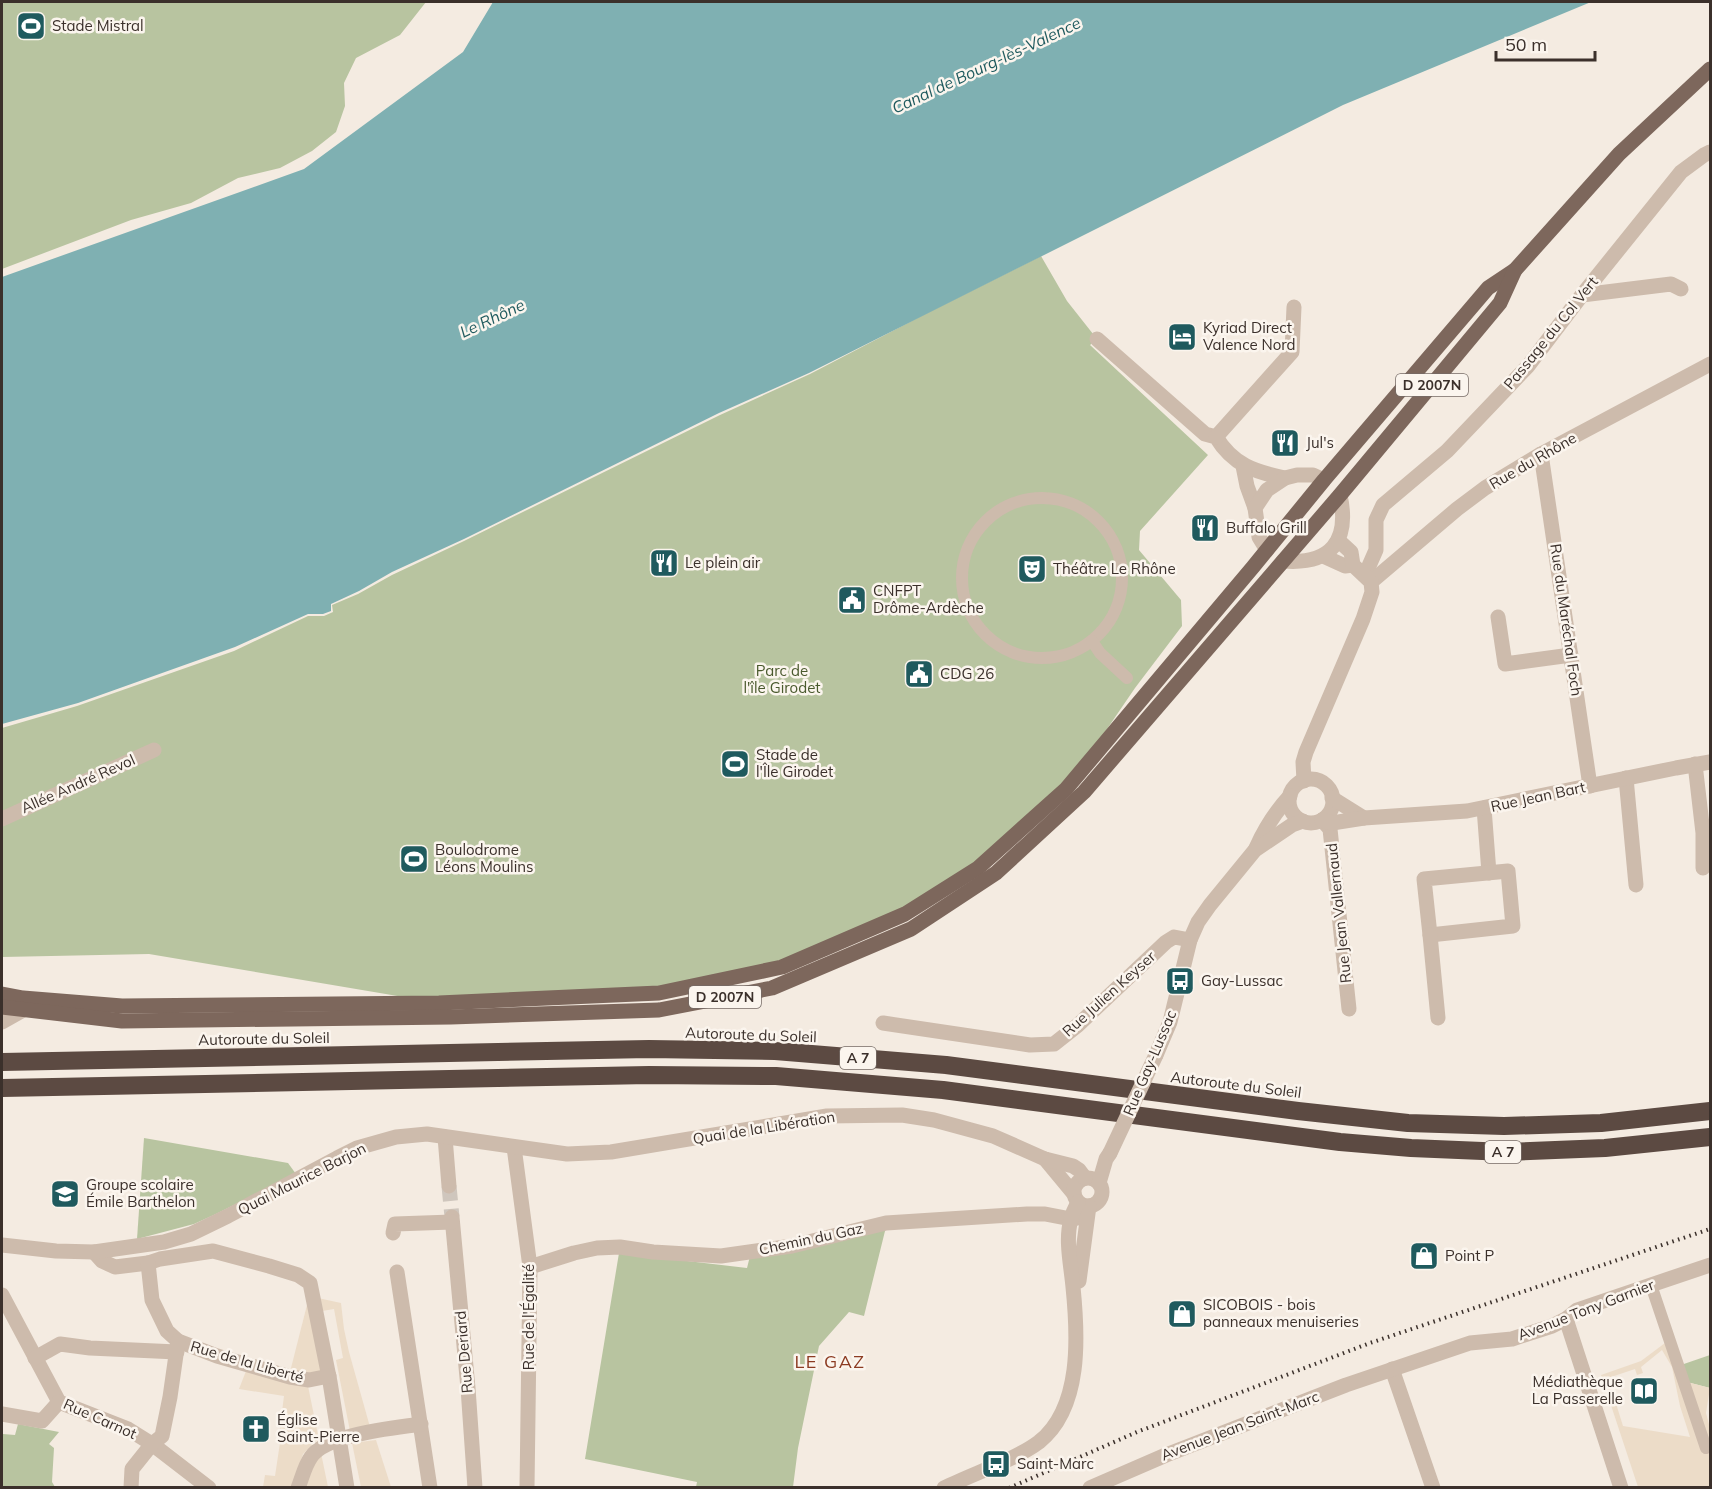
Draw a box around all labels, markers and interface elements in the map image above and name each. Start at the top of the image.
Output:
sports icon: Stade Mistral [15,10,47,42]
water label: Canal de Bourg-lès-Valence [888,12,1084,118]
place label: Stade Mistral [52,16,144,35]
scale bar [1496,24,1595,62]
text: 50 m [1505,33,1547,56]
street label: Passage du Col Vert [1499,272,1602,393]
water label: Le Rhône [456,294,528,342]
place label: Kyriad Direct Valence Nord [1203,318,1296,354]
hotel icon: Kyriad Direct Valence Nord [1166,321,1198,353]
road number: D 2007N [1396,374,1468,396]
restaurant icon: Jul's [1269,427,1301,459]
street label: Rue du Rhône [1486,428,1580,493]
place label: Jul's [1306,433,1334,452]
restaurant icon: Buffalo Grill [1189,512,1221,544]
place label: Buffalo Grill [1226,518,1307,537]
street label: Rue du Maréchal Foch [1546,543,1587,697]
restaurant icon: Le plein air [648,547,680,579]
place label: Le plein air [685,553,761,572]
theatre icon: Théâtre Le Rhône [1016,553,1048,585]
place label: Théâtre Le Rhône [1053,559,1176,578]
place label: CNFPT Drôme-Ardèche [873,581,984,617]
public building icon: CNFPT Drôme-Ardèche [836,584,868,616]
public building icon: CDG 26 [903,658,935,690]
park label: Parc de l'île Girodet [743,661,821,697]
place label: CDG 26 [940,664,994,683]
place label: Stade de l'Île Girodet [756,745,833,781]
sports icon: Stade de l'Île Girodet [719,748,751,780]
street label: Allée André Revol [18,750,138,817]
street label: Rue Jean Bart [1489,777,1587,816]
place label: Boulodrome Léons Moulins [435,840,533,876]
street label: Rue Jean Vallernaud [1322,842,1355,984]
sports icon: Boulodrome Léons Moulins [398,843,430,875]
street label: Rue Julien Keyser [1058,946,1160,1040]
bus stop icon: Gay-Lussac [1164,965,1196,997]
place label: Gay-Lussac [1201,971,1283,990]
road number: D 2007N [689,986,761,1008]
street label: Rue Gay-Lussac [1119,1007,1180,1119]
street label: Autoroute du Soleil [685,1023,817,1046]
street label: Autoroute du Soleil [198,1028,330,1049]
road number: A 7 [840,1047,876,1069]
street label: Autoroute du Soleil [1170,1067,1303,1102]
street label: Quai de la Libération [691,1107,836,1148]
street label: Quai Maurice Barjon [235,1138,369,1219]
road number: A 7 [1485,1141,1521,1163]
place label: Groupe scolaire Émile Barthelon [86,1175,195,1211]
school or university icon: Groupe scolaire Émile Barthelon [49,1178,81,1210]
street label: Chemin du Gaz [757,1218,865,1259]
shop icon: Point P [1408,1240,1440,1272]
place label: Point P [1445,1246,1495,1265]
street label: Rue de l'Égalité [519,1264,538,1370]
street label: Avenue Tony Garnier [1515,1275,1657,1344]
place label: SICOBOIS - bois panneaux menuiseries [1203,1295,1359,1331]
shop icon: SICOBOIS - bois panneaux menuiseries [1166,1298,1198,1330]
street label: Rue Deriard [450,1310,477,1394]
street label: Rue de la Liberté [188,1336,306,1387]
district label: LE GAZ [794,1350,866,1373]
place label: Médiathèque La Passerelle [1532,1372,1623,1408]
library icon: Médiathèque La Passerelle [1628,1375,1660,1407]
street label: Avenue Jean Saint-Marc [1158,1387,1322,1464]
street label: Rue Carnot [61,1394,140,1443]
place label: Église Saint-Pierre [277,1410,360,1446]
church icon: Église Saint-Pierre [240,1413,272,1445]
bus stop icon: Saint-Marc [980,1448,1012,1480]
place label: Saint-Marc [1017,1454,1094,1473]

